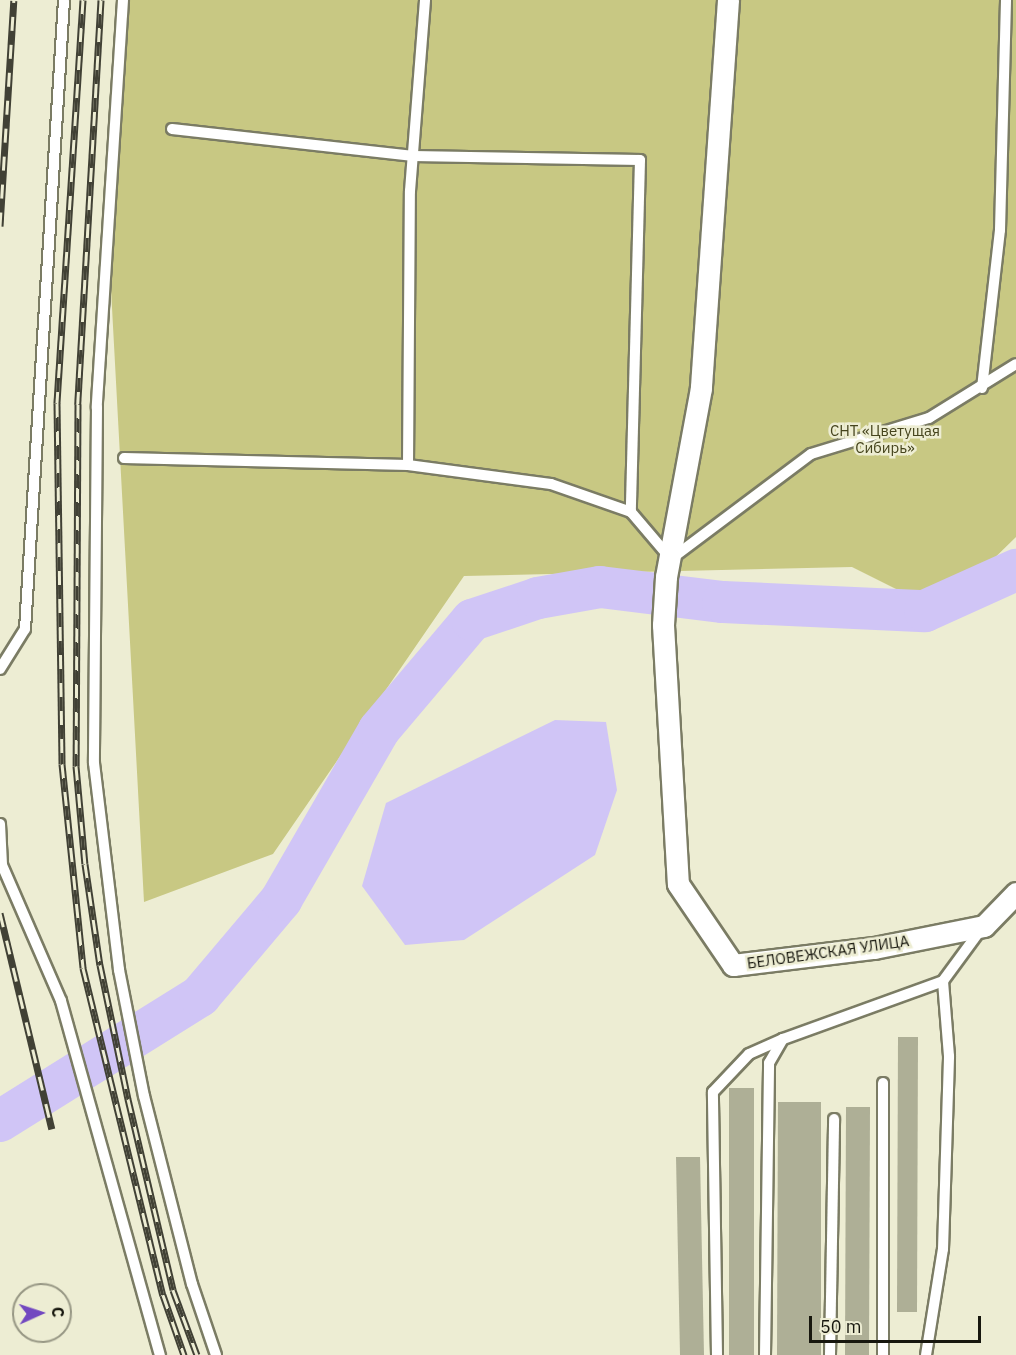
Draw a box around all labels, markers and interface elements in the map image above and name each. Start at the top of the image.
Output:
park label: СНТ «Цветущая Сибирь» [830,421,940,456]
street label: БЕЛОВЕЖСКАЯ УЛИЦА [746,932,910,972]
north arrow [12,1283,72,1343]
scale bar [812,1304,984,1342]
text: С [48,1306,68,1318]
text: 50 m [820,1315,862,1338]

